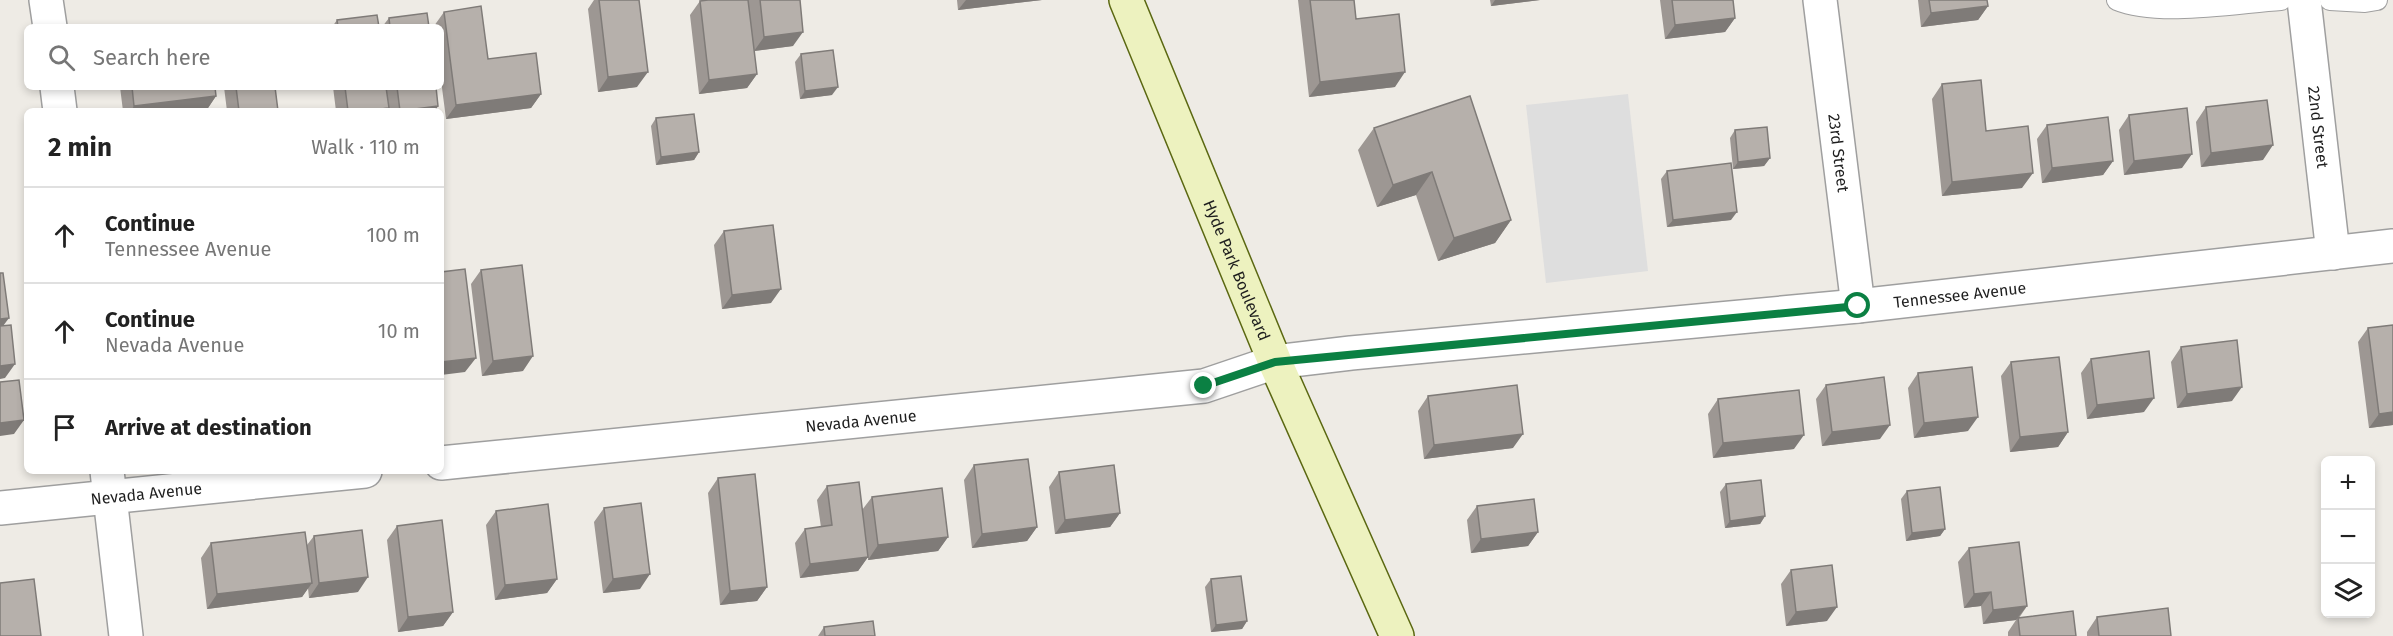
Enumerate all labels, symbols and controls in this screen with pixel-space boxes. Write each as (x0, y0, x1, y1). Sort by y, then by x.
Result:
search box (24, 24, 444, 90)
icon: search (45, 41, 78, 74)
text: Search here (93, 44, 211, 71)
street label: 22nd Street (2304, 85, 2332, 170)
street label: 23rd Street (1824, 113, 1853, 193)
text: 2 min (48, 132, 112, 163)
text: Walk · 110 m (311, 135, 420, 159)
street label: Hyde Park Boulevard (1199, 197, 1274, 343)
text: Continue (105, 210, 195, 237)
icon: ahead (48, 219, 81, 252)
text: 100 m (367, 223, 420, 247)
text: Tennessee Avenue (105, 237, 271, 261)
street label: Tennessee Avenue (1893, 278, 2027, 312)
route start (1844, 292, 1870, 318)
text: Continue (105, 306, 195, 333)
icon: ahead (48, 315, 81, 348)
text: 10 m (378, 319, 420, 343)
text: Nevada Avenue (105, 333, 244, 357)
route end (1190, 372, 1216, 398)
street label: Nevada Avenue (804, 406, 917, 436)
icon: arrive (48, 411, 81, 444)
text: Arrive at destination (105, 414, 312, 441)
map controls (2321, 456, 2375, 618)
button: + (2321, 456, 2375, 510)
street label: Nevada Avenue (90, 479, 203, 509)
button: − (2321, 510, 2375, 564)
button: layers (2321, 564, 2375, 618)

